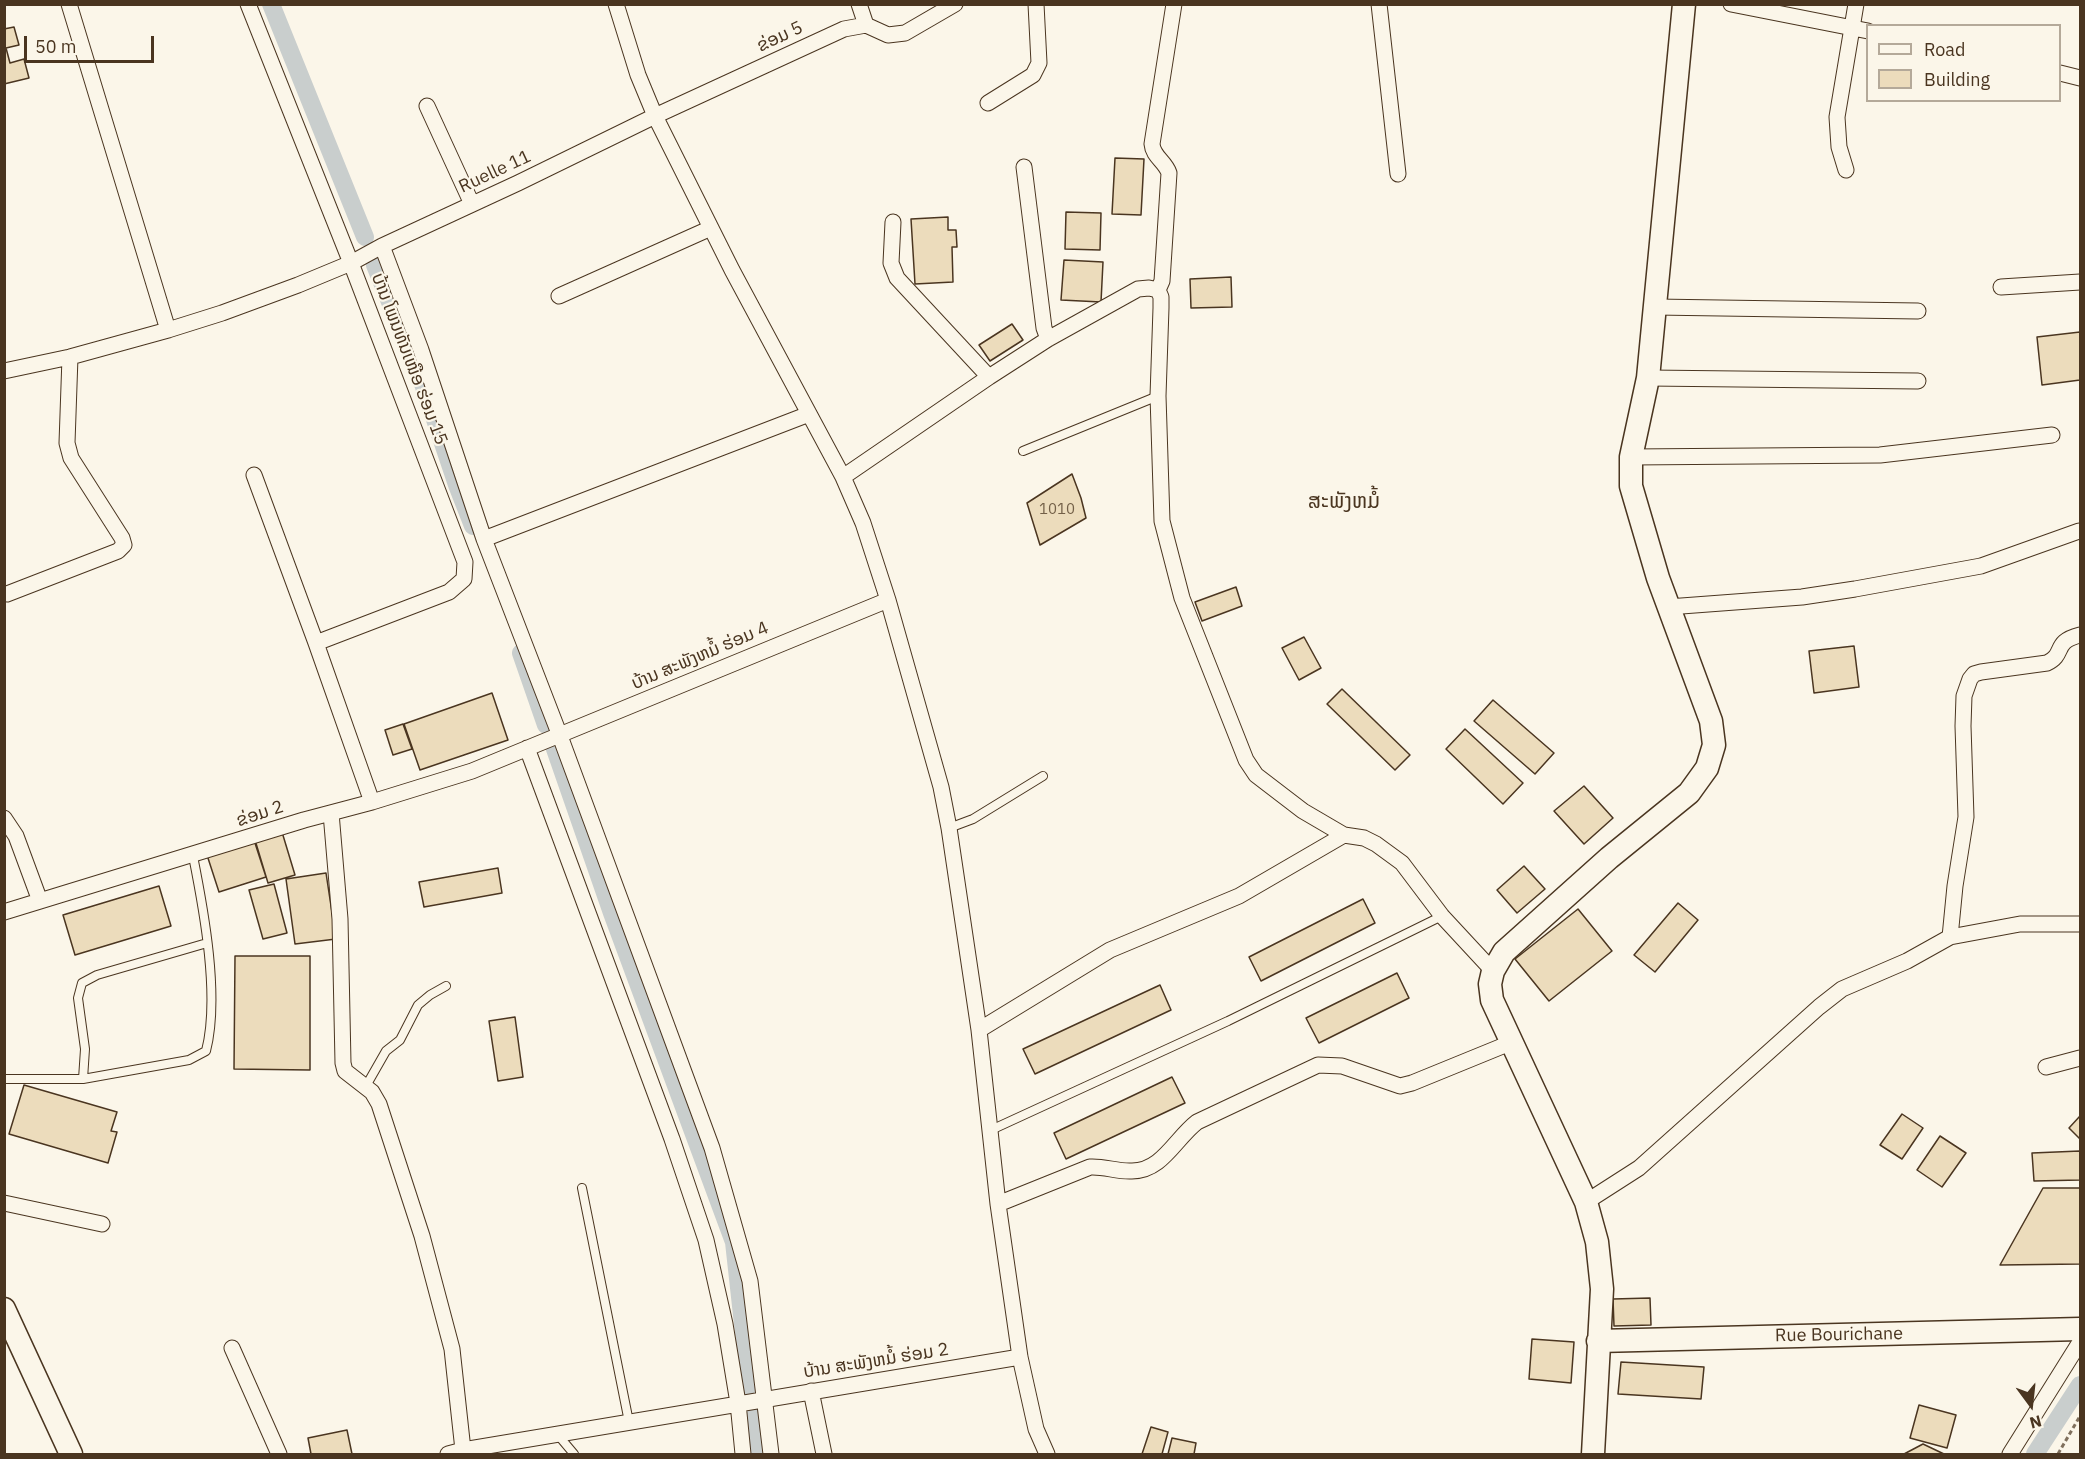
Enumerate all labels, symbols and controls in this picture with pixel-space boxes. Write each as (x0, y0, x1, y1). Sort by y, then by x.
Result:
street label: ຂ່ອມ 5 (754, 17, 806, 57)
scale bar (27, 24, 158, 62)
legend (1866, 24, 2061, 102)
text: 50 m (35, 35, 77, 58)
text: Road (1924, 38, 1965, 61)
text: Building (1924, 68, 1990, 91)
street label: Ruelle 11 (456, 146, 534, 198)
street label: ບ້ານ ໂພນທັນເໜືອ ຮ່ອມ 15 (366, 270, 452, 448)
district label: ສະພັງຫມໍ້ (1308, 489, 1380, 515)
house number: 1010 (1039, 501, 1075, 519)
street label: ບ້ານ ສະພັງຫມໍ້ ຮ່ອມ 4 (628, 617, 772, 695)
street label: ຂ່ອມ 2 (234, 796, 286, 832)
street label: Rue Bourichane (1775, 1323, 1903, 1347)
street label: ບ້ານ ສະພັງຫມໍ້ ຮ່ອມ 2 (802, 1339, 950, 1383)
north arrow (2001, 1375, 2061, 1435)
text: N (2027, 1411, 2044, 1434)

